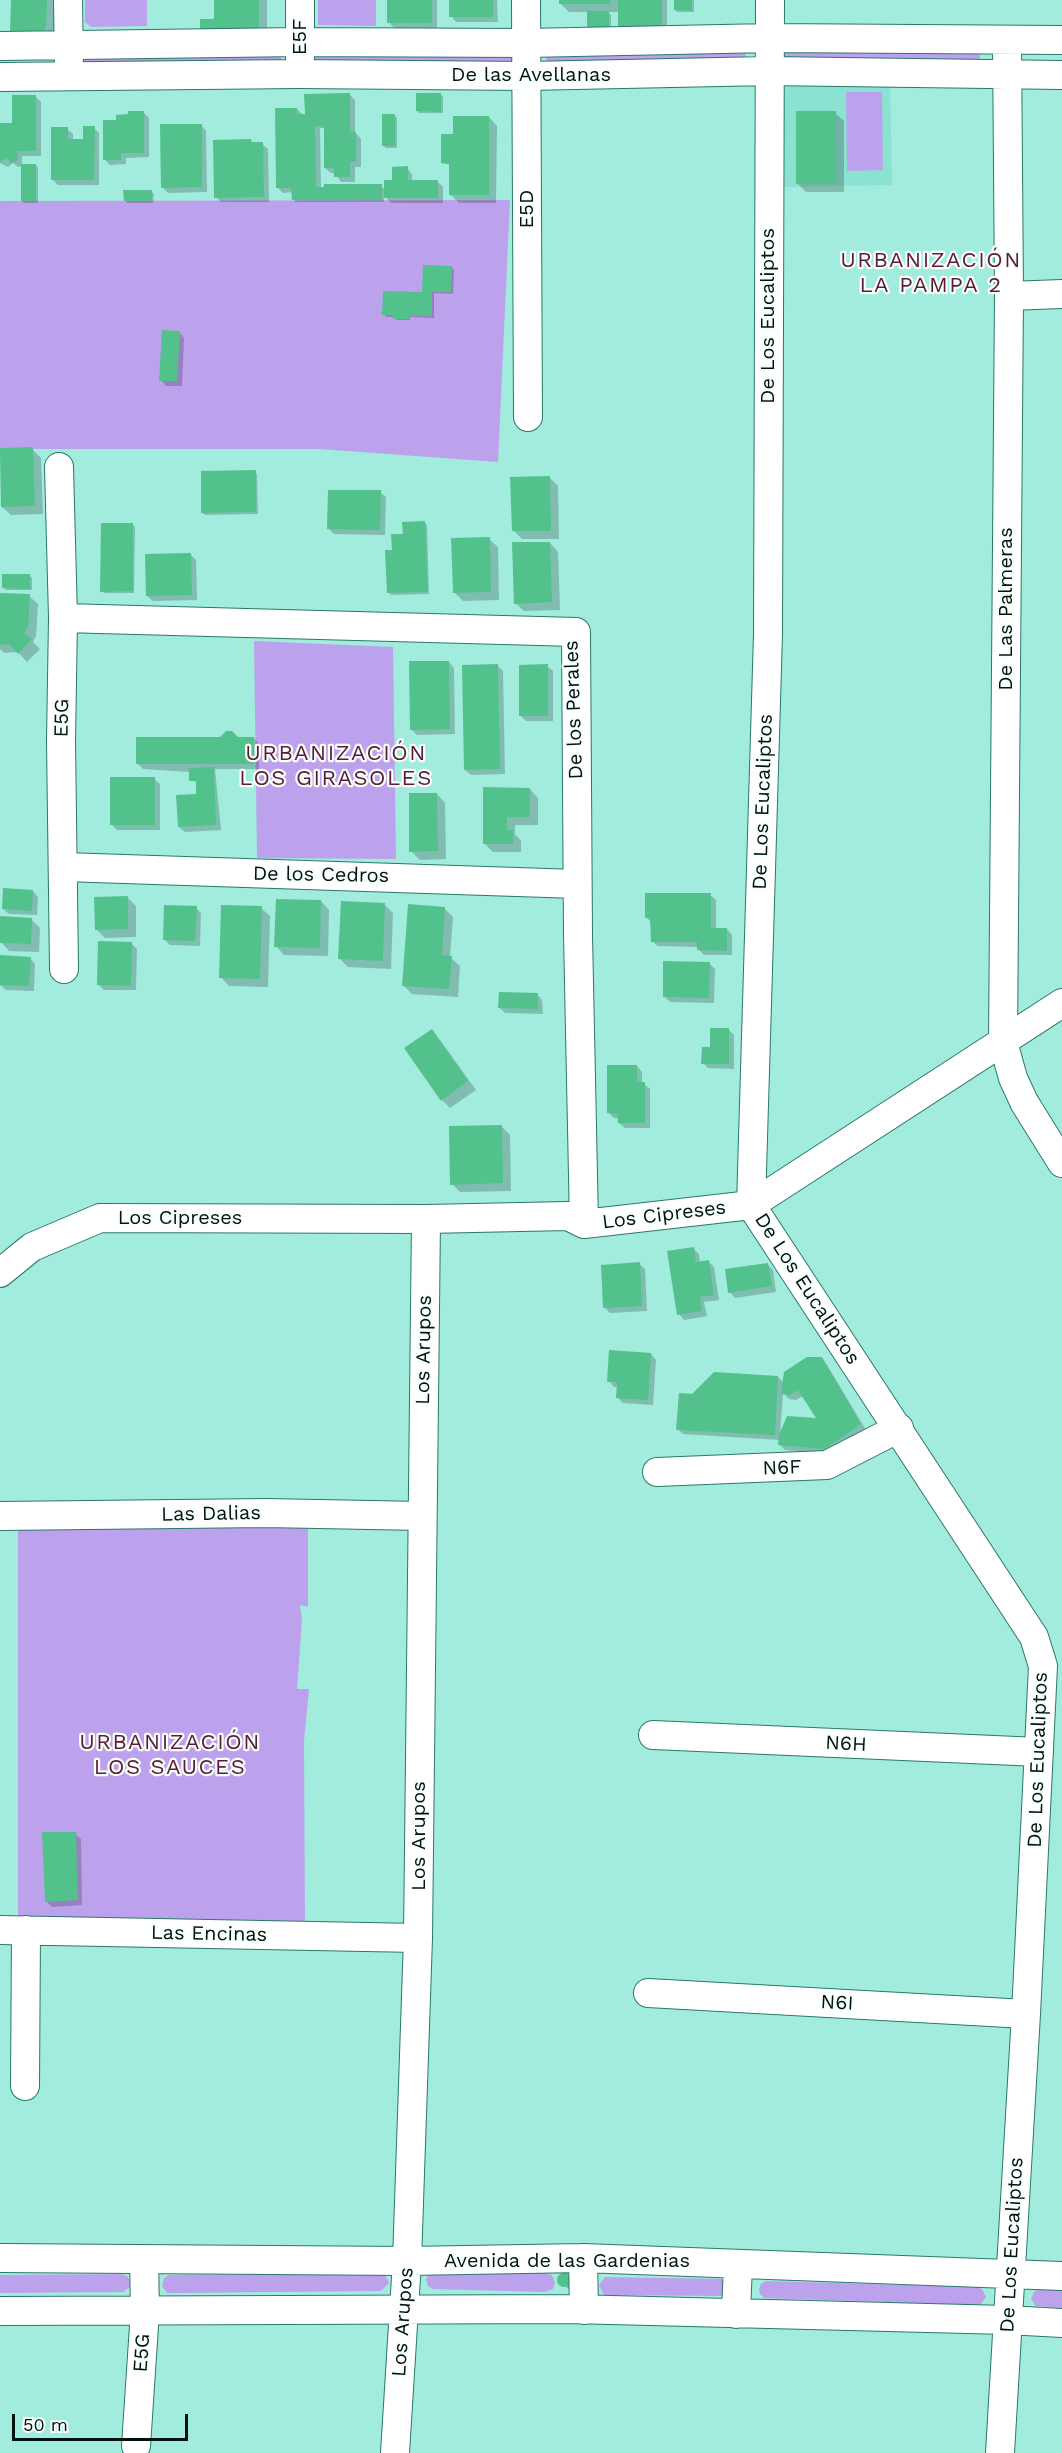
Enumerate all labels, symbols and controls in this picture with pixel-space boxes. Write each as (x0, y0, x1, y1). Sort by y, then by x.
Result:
street label: E5F (288, 19, 312, 55)
street label: De las Avellanas (451, 63, 611, 87)
street label: E5D (515, 190, 539, 228)
street label: De Los Eucaliptos (756, 228, 780, 404)
district label: URBANIZACIÓN LA PAMPA 2 (840, 248, 1022, 300)
street label: De Las Palmeras (994, 527, 1018, 691)
street label: De los Perales (560, 640, 588, 780)
street label: E5G (50, 698, 74, 738)
street label: De Los Eucaliptos (748, 714, 778, 890)
district label: URBANIZACIÓN LOS GIRASOLES (239, 741, 433, 792)
street label: De los Cedros (253, 862, 389, 888)
street label: Los Cipreses (601, 1195, 727, 1235)
street label: Los Cipreses (118, 1206, 242, 1230)
street label: De Los Eucaliptos (749, 1209, 865, 1369)
street label: Los Arupos (411, 1295, 437, 1405)
street label: N6F (762, 1455, 802, 1481)
street label: Las Dalias (161, 1501, 261, 1527)
street label: De Los Eucaliptos (1023, 1672, 1053, 1848)
district label: URBANIZACIÓN LOS SAUCES (79, 1730, 261, 1782)
street label: N6H (825, 1731, 867, 1757)
street label: Los Arupos (407, 1781, 431, 1891)
street label: Las Encinas (151, 1921, 267, 1947)
street label: N6I (820, 1990, 854, 2016)
street label: De Los Eucaliptos (995, 2157, 1029, 2333)
street label: Avenida de las Gardenias (444, 2249, 690, 2273)
street label: Los Arupos (387, 2266, 419, 2378)
street label: E5G (129, 2333, 155, 2373)
scale bar (15, 2402, 190, 2440)
text: 50 m (23, 2414, 68, 2435)

